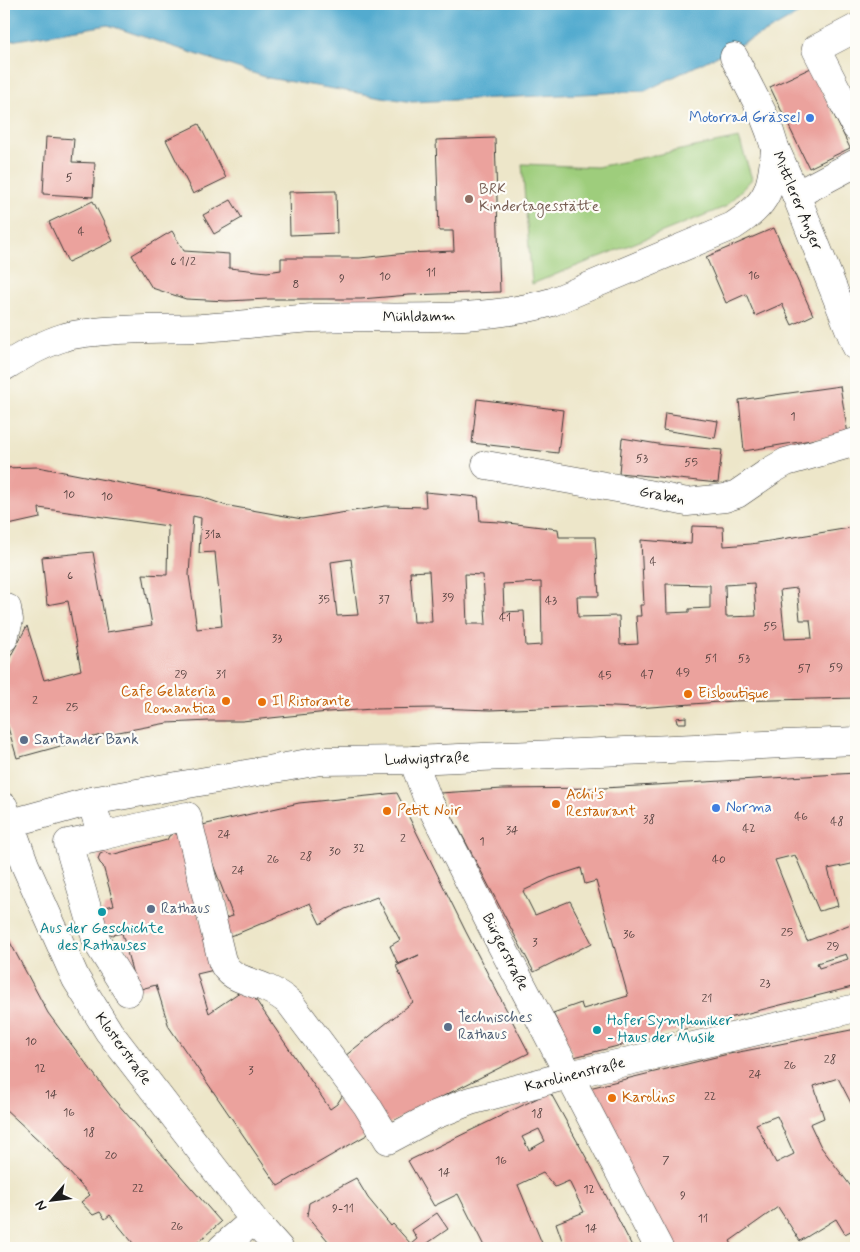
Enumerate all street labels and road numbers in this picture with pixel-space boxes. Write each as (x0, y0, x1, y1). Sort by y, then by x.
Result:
street label: Mittlerer Anger (766, 148, 827, 254)
street label: Mühldamm (382, 306, 456, 328)
street label: Graben (638, 482, 686, 510)
street label: Ludwigstraße (384, 748, 470, 770)
street label: Bürgerstraße (476, 910, 533, 995)
street label: Klosterstraße (90, 1009, 156, 1089)
street label: Karolinenstraße (523, 1053, 627, 1097)

